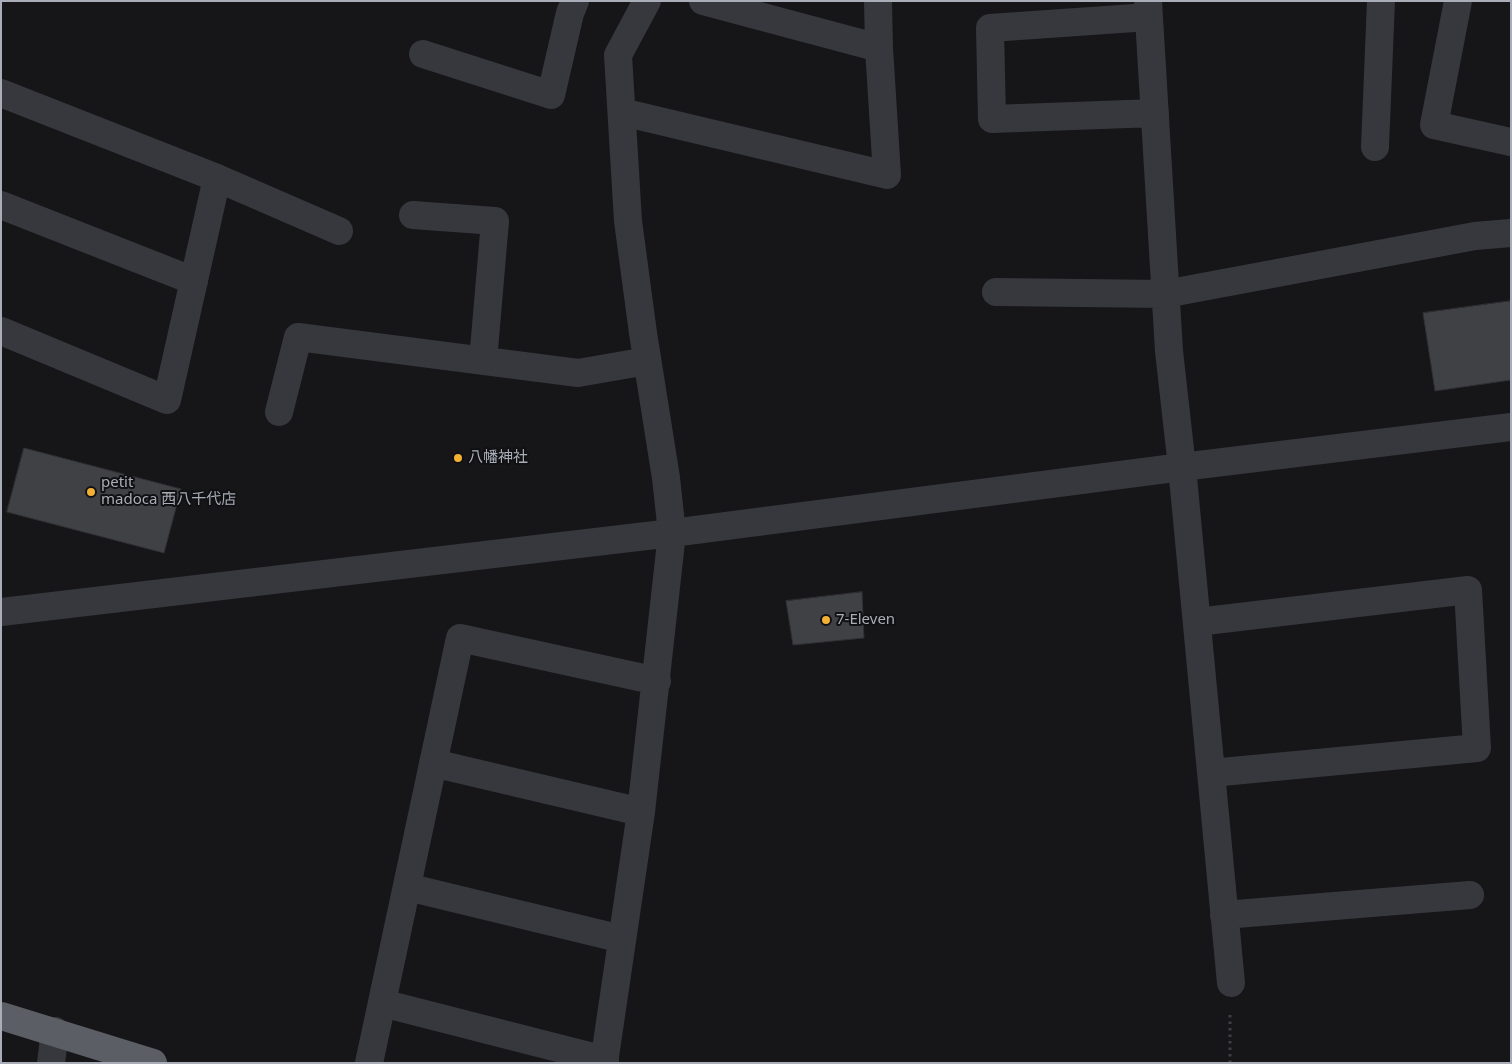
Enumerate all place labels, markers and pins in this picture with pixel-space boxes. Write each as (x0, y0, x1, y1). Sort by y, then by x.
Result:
place label: 八幡神社 (468, 449, 528, 467)
marker: 八幡神社 (452, 452, 464, 464)
place label: petit madoca 西八千代店 (101, 474, 236, 509)
marker: petit madoca 西八千代店 (85, 486, 97, 498)
place label: 7-Eleven (836, 611, 895, 629)
marker: 7-Eleven (820, 614, 832, 626)

